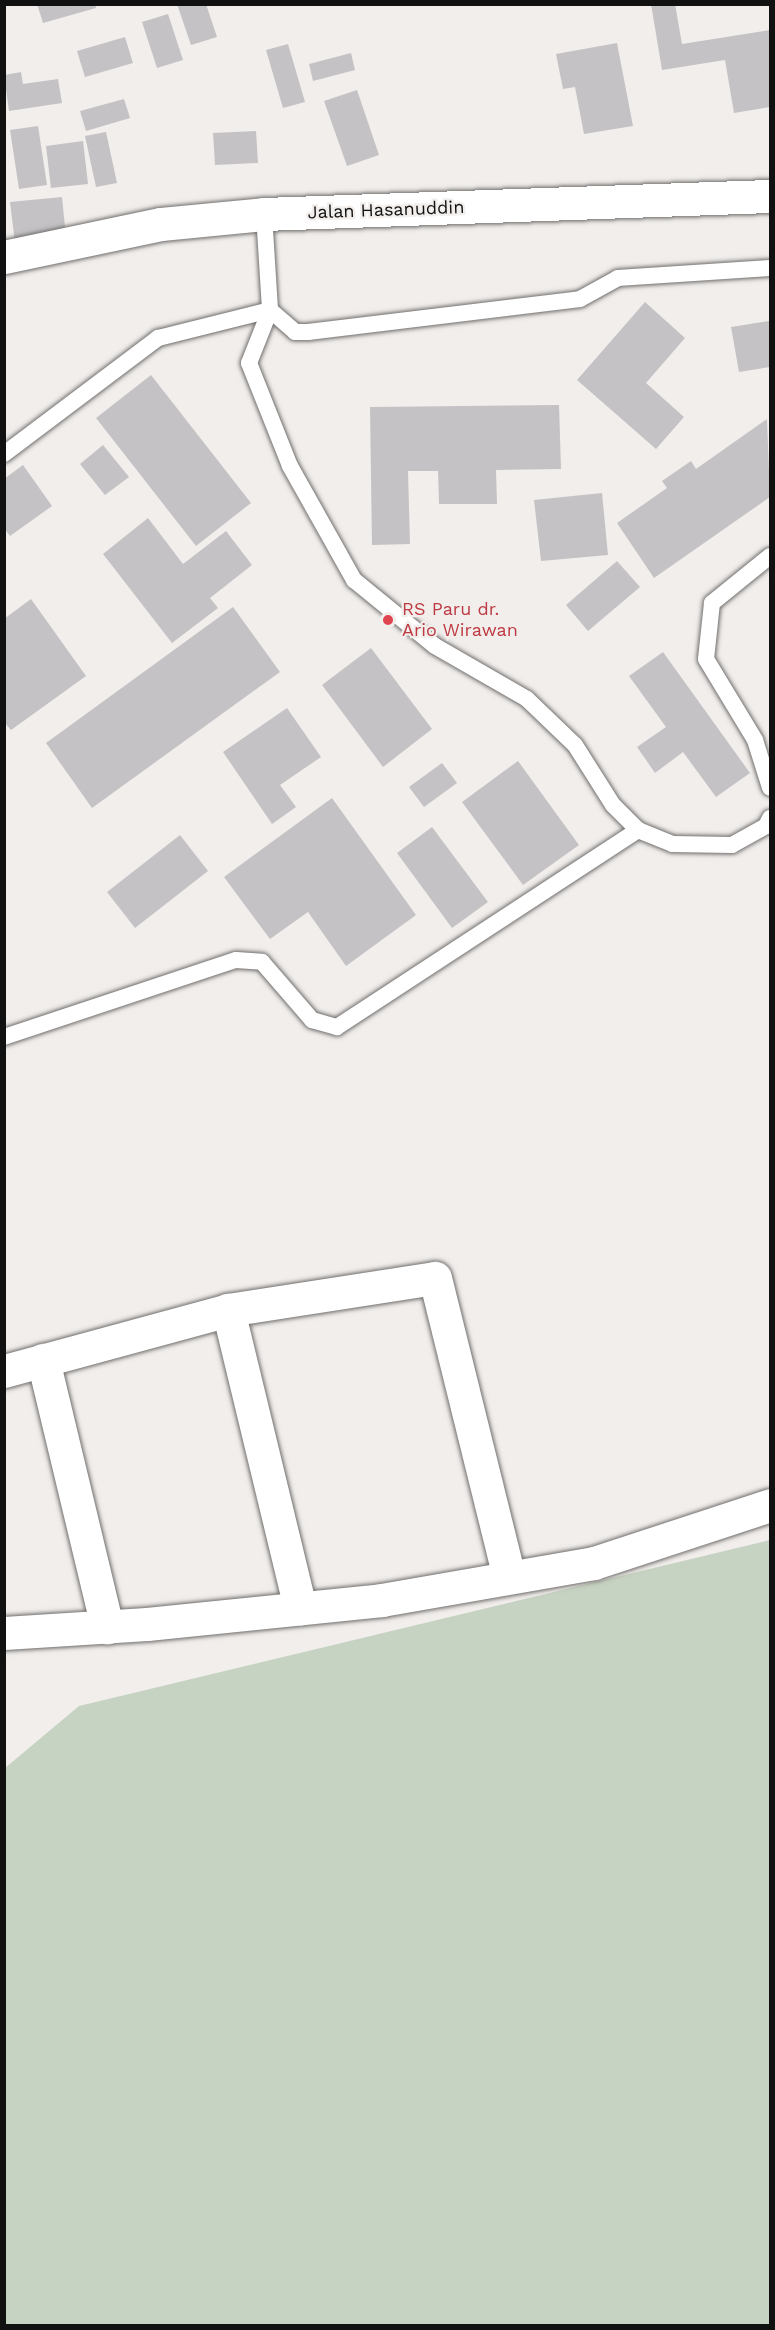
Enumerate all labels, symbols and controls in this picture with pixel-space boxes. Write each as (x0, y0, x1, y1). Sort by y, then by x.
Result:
street label: Jalan Hasanuddin (307, 196, 465, 224)
place label: RS Paru dr. Ario Wirawan (402, 599, 518, 642)
marker: RS Paru dr. Ario Wirawan (379, 611, 397, 629)

